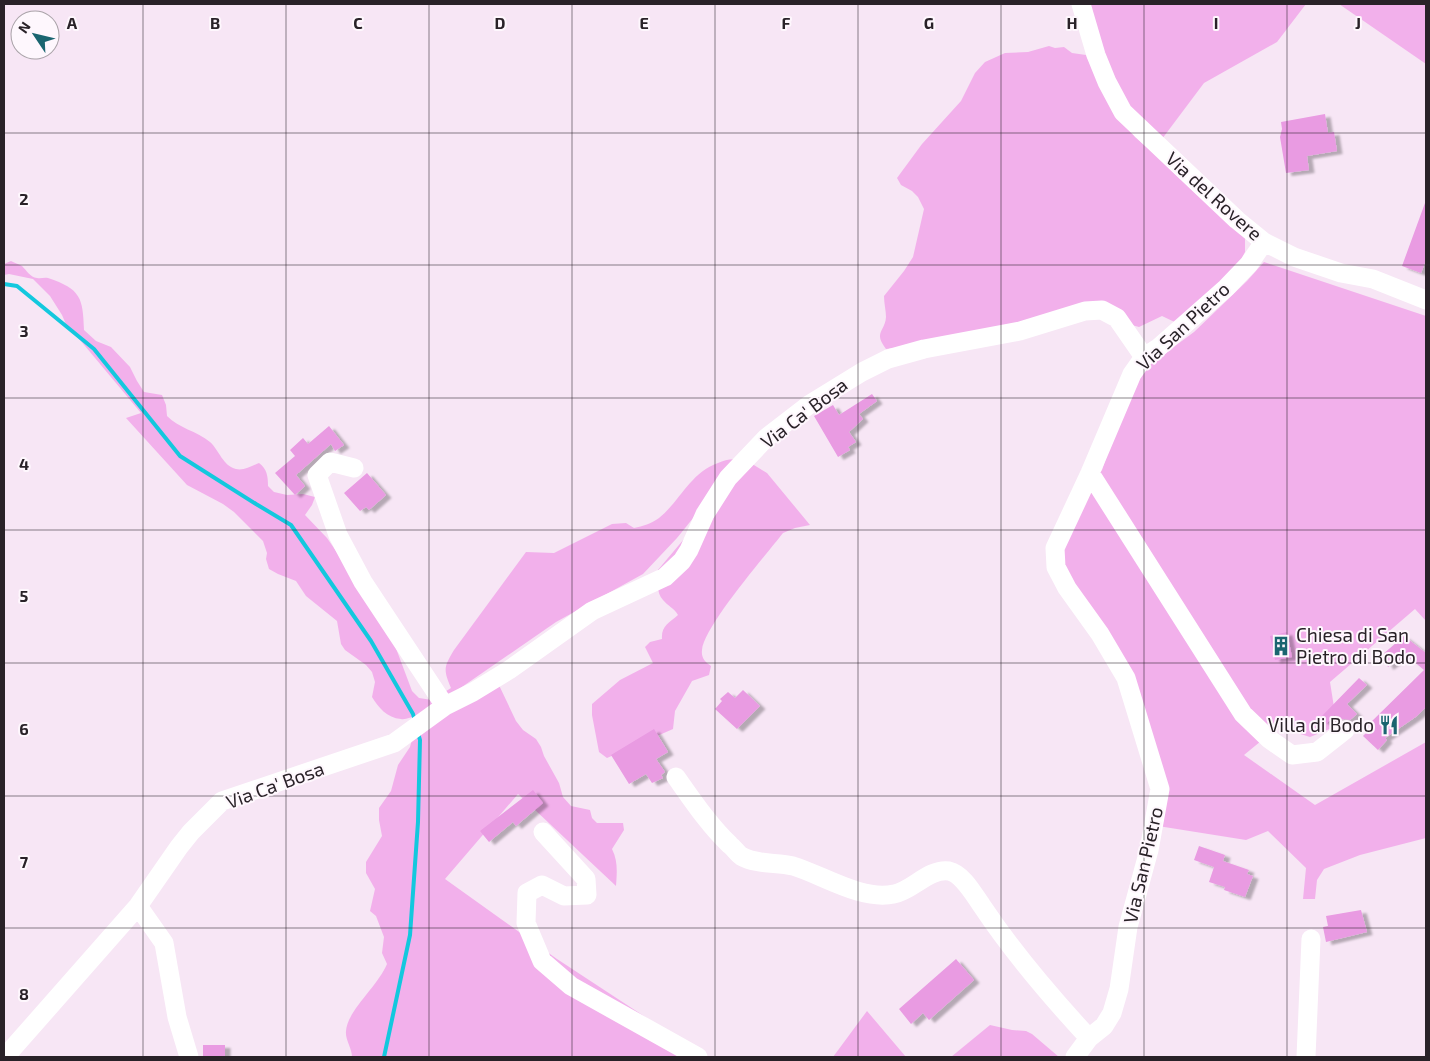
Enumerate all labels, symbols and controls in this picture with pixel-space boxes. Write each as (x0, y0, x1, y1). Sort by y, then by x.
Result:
north arrow (10, 10, 60, 60)
text: A (67, 13, 78, 32)
text: B (210, 13, 220, 32)
text: C (353, 13, 363, 32)
text: D (495, 13, 506, 32)
text: E (639, 13, 649, 32)
text: F (782, 13, 791, 32)
text: G (924, 13, 934, 32)
text: H (1066, 13, 1078, 32)
text: I (1214, 13, 1218, 32)
text: J (1355, 13, 1361, 32)
text: N (14, 18, 34, 36)
street label: Via del Rovere (1161, 146, 1267, 245)
text: 2 (19, 189, 29, 208)
street label: Via San Pietro (1131, 277, 1234, 375)
text: 3 (19, 321, 29, 340)
street label: Via Ca' Bosa (756, 373, 852, 453)
text: 4 (19, 454, 29, 473)
text: 5 (20, 586, 29, 605)
place label: Chiesa di San Pietro di Bodo (1296, 623, 1416, 668)
building icon: Chiesa di San Pietro di Bodo (1270, 635, 1292, 657)
place label: Villa di Bodo (1268, 713, 1374, 736)
restaurant icon: Villa di Bodo (1378, 714, 1400, 736)
text: 6 (19, 719, 29, 738)
street label: Via Ca' Bosa (223, 756, 327, 813)
street label: Via San Pietro (1118, 804, 1167, 925)
text: 7 (20, 852, 29, 871)
text: 8 (19, 984, 29, 1003)

